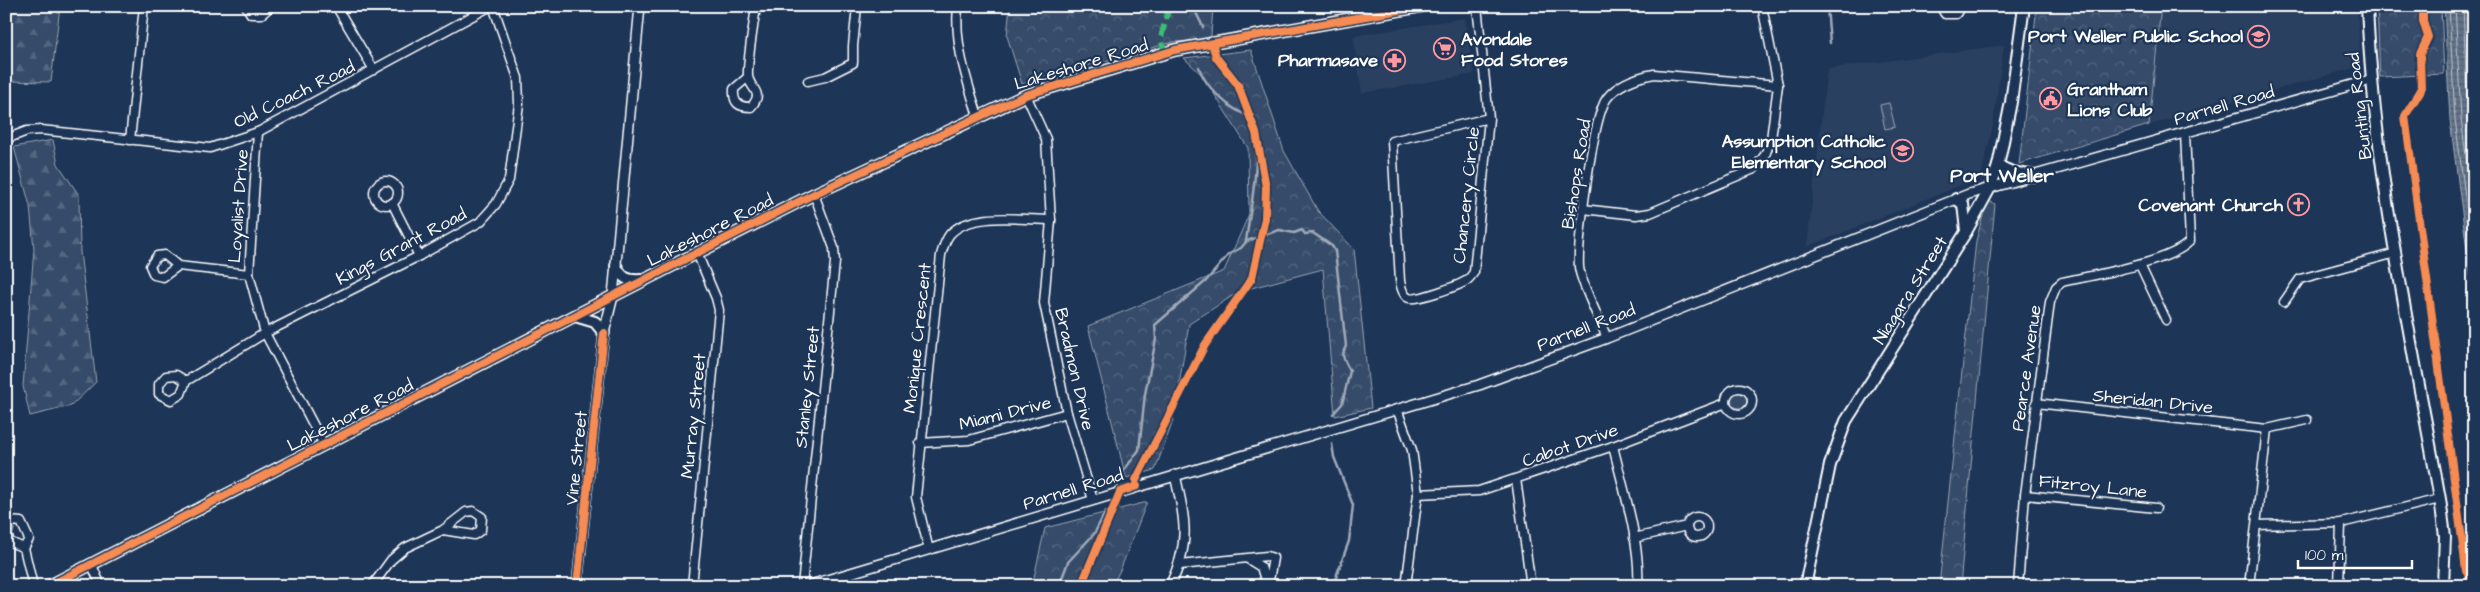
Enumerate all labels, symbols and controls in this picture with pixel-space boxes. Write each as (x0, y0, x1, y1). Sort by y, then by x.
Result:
place label: Port Weller Public School (2028, 24, 2243, 49)
school or university icon: Port Weller Public School (2247, 24, 2271, 48)
place label: Avondale Food Stores (1461, 27, 1568, 73)
street label: Lakeshore Road (1011, 32, 1151, 97)
supermarket icon: Avondale Food Stores (1433, 37, 1457, 61)
place label: Pharmasave (1278, 48, 1378, 73)
pharmacy icon: Pharmasave (1382, 48, 1406, 72)
street label: Bunting Road (2341, 51, 2379, 161)
street label: Old Coach Road (229, 54, 359, 135)
place label: Grantham Lions Club (2067, 77, 2153, 123)
street label: Parnell Road (2171, 79, 2277, 132)
public building icon: Grantham Lions Club (2039, 87, 2063, 111)
street label: Bishops Road (1555, 117, 1598, 231)
street label: Chancery Circle (1447, 125, 1487, 265)
place label: Assumption Catholic Elementary School (1722, 129, 1887, 176)
school or university icon: Assumption Catholic Elementary School (1890, 139, 1914, 163)
street label: Loyalist Drive (222, 148, 256, 264)
district label: Port Weller (1950, 163, 2054, 190)
street label: Lakeshore Road (643, 188, 778, 273)
place label: Covenant Church (2138, 193, 2284, 218)
church icon: Covenant Church (2287, 193, 2311, 217)
street label: Kings Grant Road (332, 201, 471, 292)
street label: Niagara Street (1867, 231, 1955, 350)
street label: Monique Crescent (897, 261, 938, 414)
street label: Parnell Road (1533, 297, 1639, 358)
street label: Pearce Avenue (2005, 303, 2048, 433)
street label: Bradmon Drive (1048, 305, 1101, 433)
street label: Stanley Street (789, 324, 827, 449)
street label: Murray Street (674, 352, 714, 480)
street label: Lakeshore Road (283, 373, 418, 458)
street label: Sheridan Drive (2092, 383, 2215, 420)
street label: Miami Drive (956, 390, 1054, 437)
street label: Vine Street (559, 409, 594, 507)
street label: Cabot Drive (1519, 417, 1622, 474)
street label: Parnell Road (1020, 462, 1126, 517)
street label: Fitzroy Lane (2037, 468, 2149, 506)
scale bar (2298, 537, 2411, 569)
text: 100 m (2305, 545, 2344, 566)

